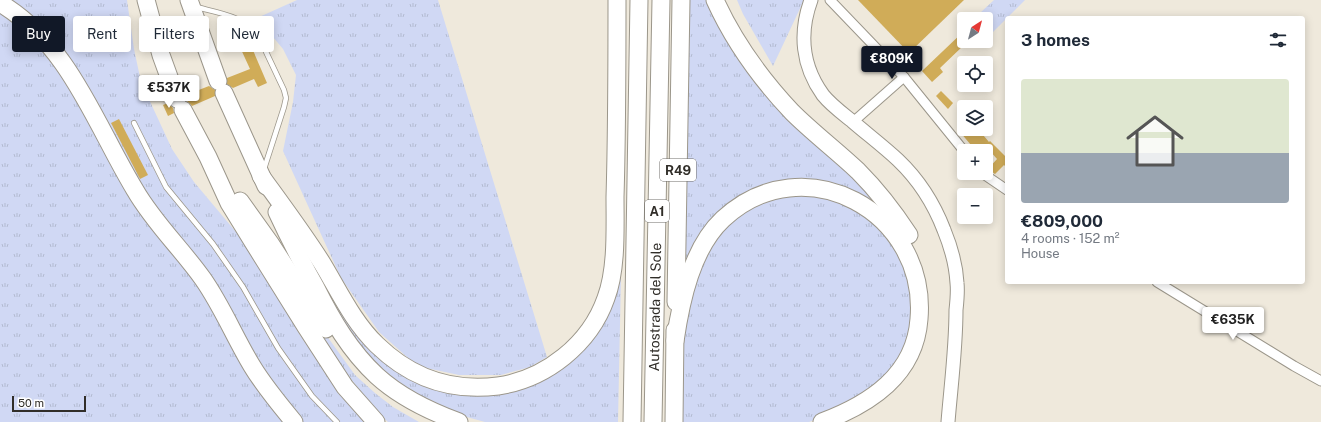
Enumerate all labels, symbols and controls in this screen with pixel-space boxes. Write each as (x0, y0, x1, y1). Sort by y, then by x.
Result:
north arrow (957, 12, 993, 48)
map controls (957, 12, 993, 224)
chip: Buy (12, 16, 65, 52)
chip: Rent (73, 16, 131, 52)
chip: Filters (139, 16, 209, 52)
chip: New (217, 16, 274, 52)
icon: filters (1267, 29, 1289, 51)
text: 3 homes (1021, 30, 1090, 50)
pin: €809K (864, 46, 920, 80)
text: €809K (870, 51, 914, 66)
button: locate (957, 56, 993, 92)
pin: €537K (141, 75, 197, 109)
text: €537K (147, 80, 191, 95)
button: layers (957, 100, 993, 136)
icon: home (1119, 105, 1191, 177)
button: + (957, 144, 993, 180)
road number: R49 (660, 159, 696, 181)
button: − (957, 188, 993, 224)
road number: A1 (645, 200, 669, 222)
text: €809,000 (1021, 211, 1103, 231)
text: 4 rooms · 152 m² (1021, 231, 1119, 246)
street label: Autostrada del Sole (646, 242, 664, 372)
text: House (1021, 246, 1060, 261)
pin: €635K (1205, 307, 1261, 341)
text: €635K (1211, 312, 1255, 327)
scale bar (12, 394, 86, 413)
text: 50 m (18, 397, 44, 409)

